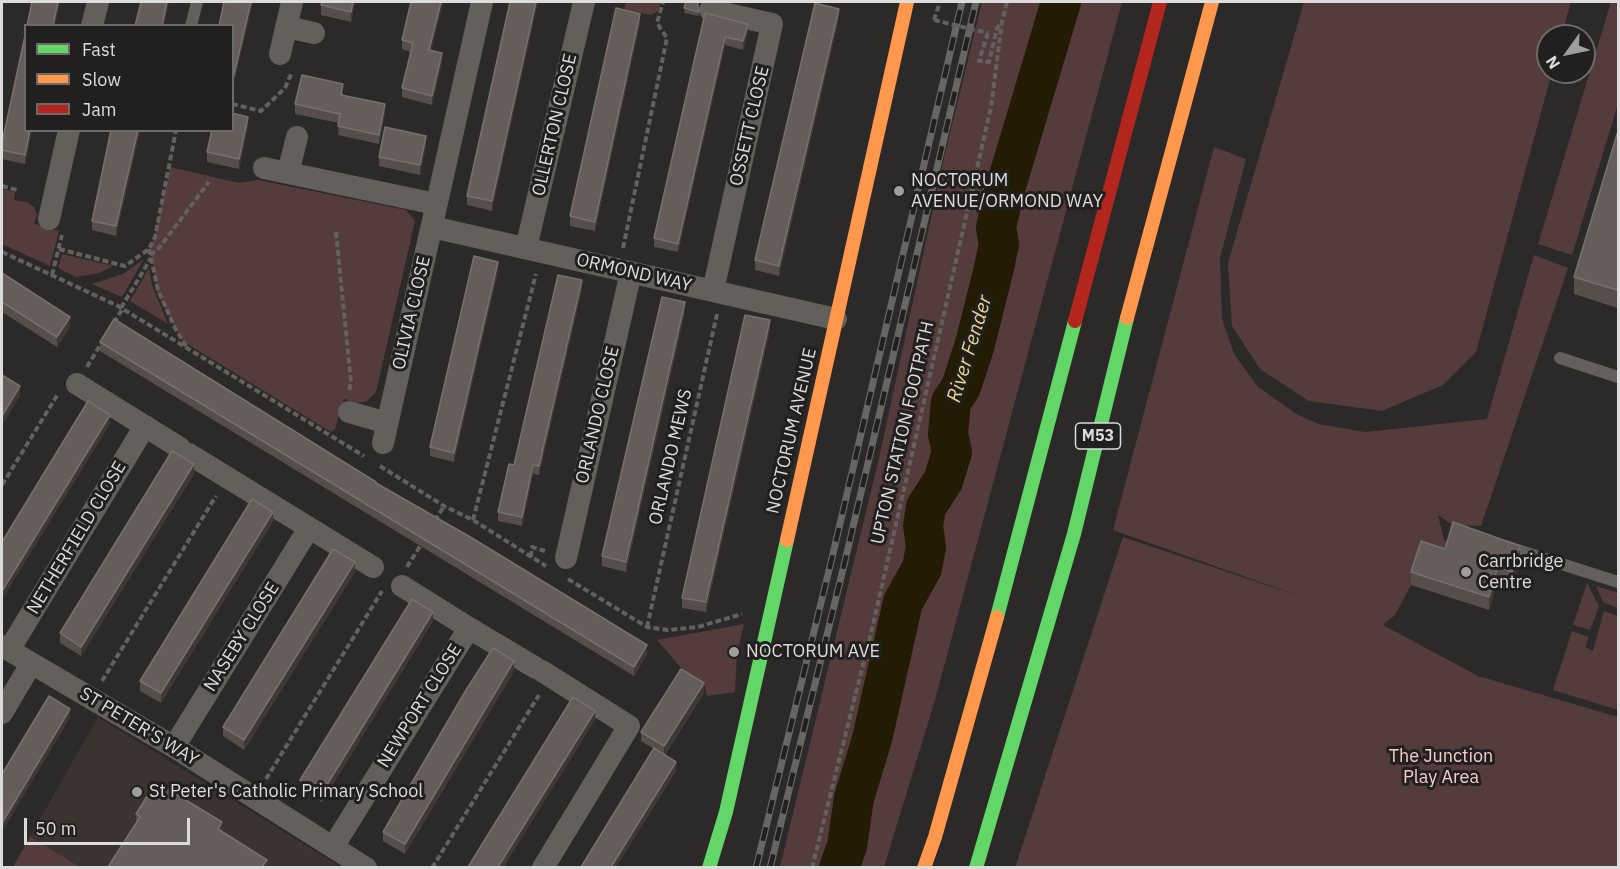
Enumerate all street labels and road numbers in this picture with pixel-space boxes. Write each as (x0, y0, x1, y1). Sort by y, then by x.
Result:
street label: OLLERTON CLOSE (528, 52, 582, 198)
street label: OSSETT CLOSE (726, 64, 774, 188)
street label: ORMOND WAY (574, 249, 694, 297)
street label: OLIVIA CLOSE (388, 254, 436, 372)
street label: UPTON STATION FOOTPATH (867, 319, 939, 547)
street label: ORLANDO CLOSE (572, 344, 624, 486)
street label: NOCTORUM AVENUE (762, 346, 822, 516)
street label: ORLANDO MEWS (645, 387, 697, 527)
road number: M53 (1076, 423, 1120, 449)
street label: NETHERFIELD CLOSE (23, 458, 131, 618)
street label: NASEBY CLOSE (200, 578, 284, 696)
street label: NEWPORT CLOSE (373, 640, 467, 772)
street label: ST PETER'S WAY (76, 683, 202, 771)

